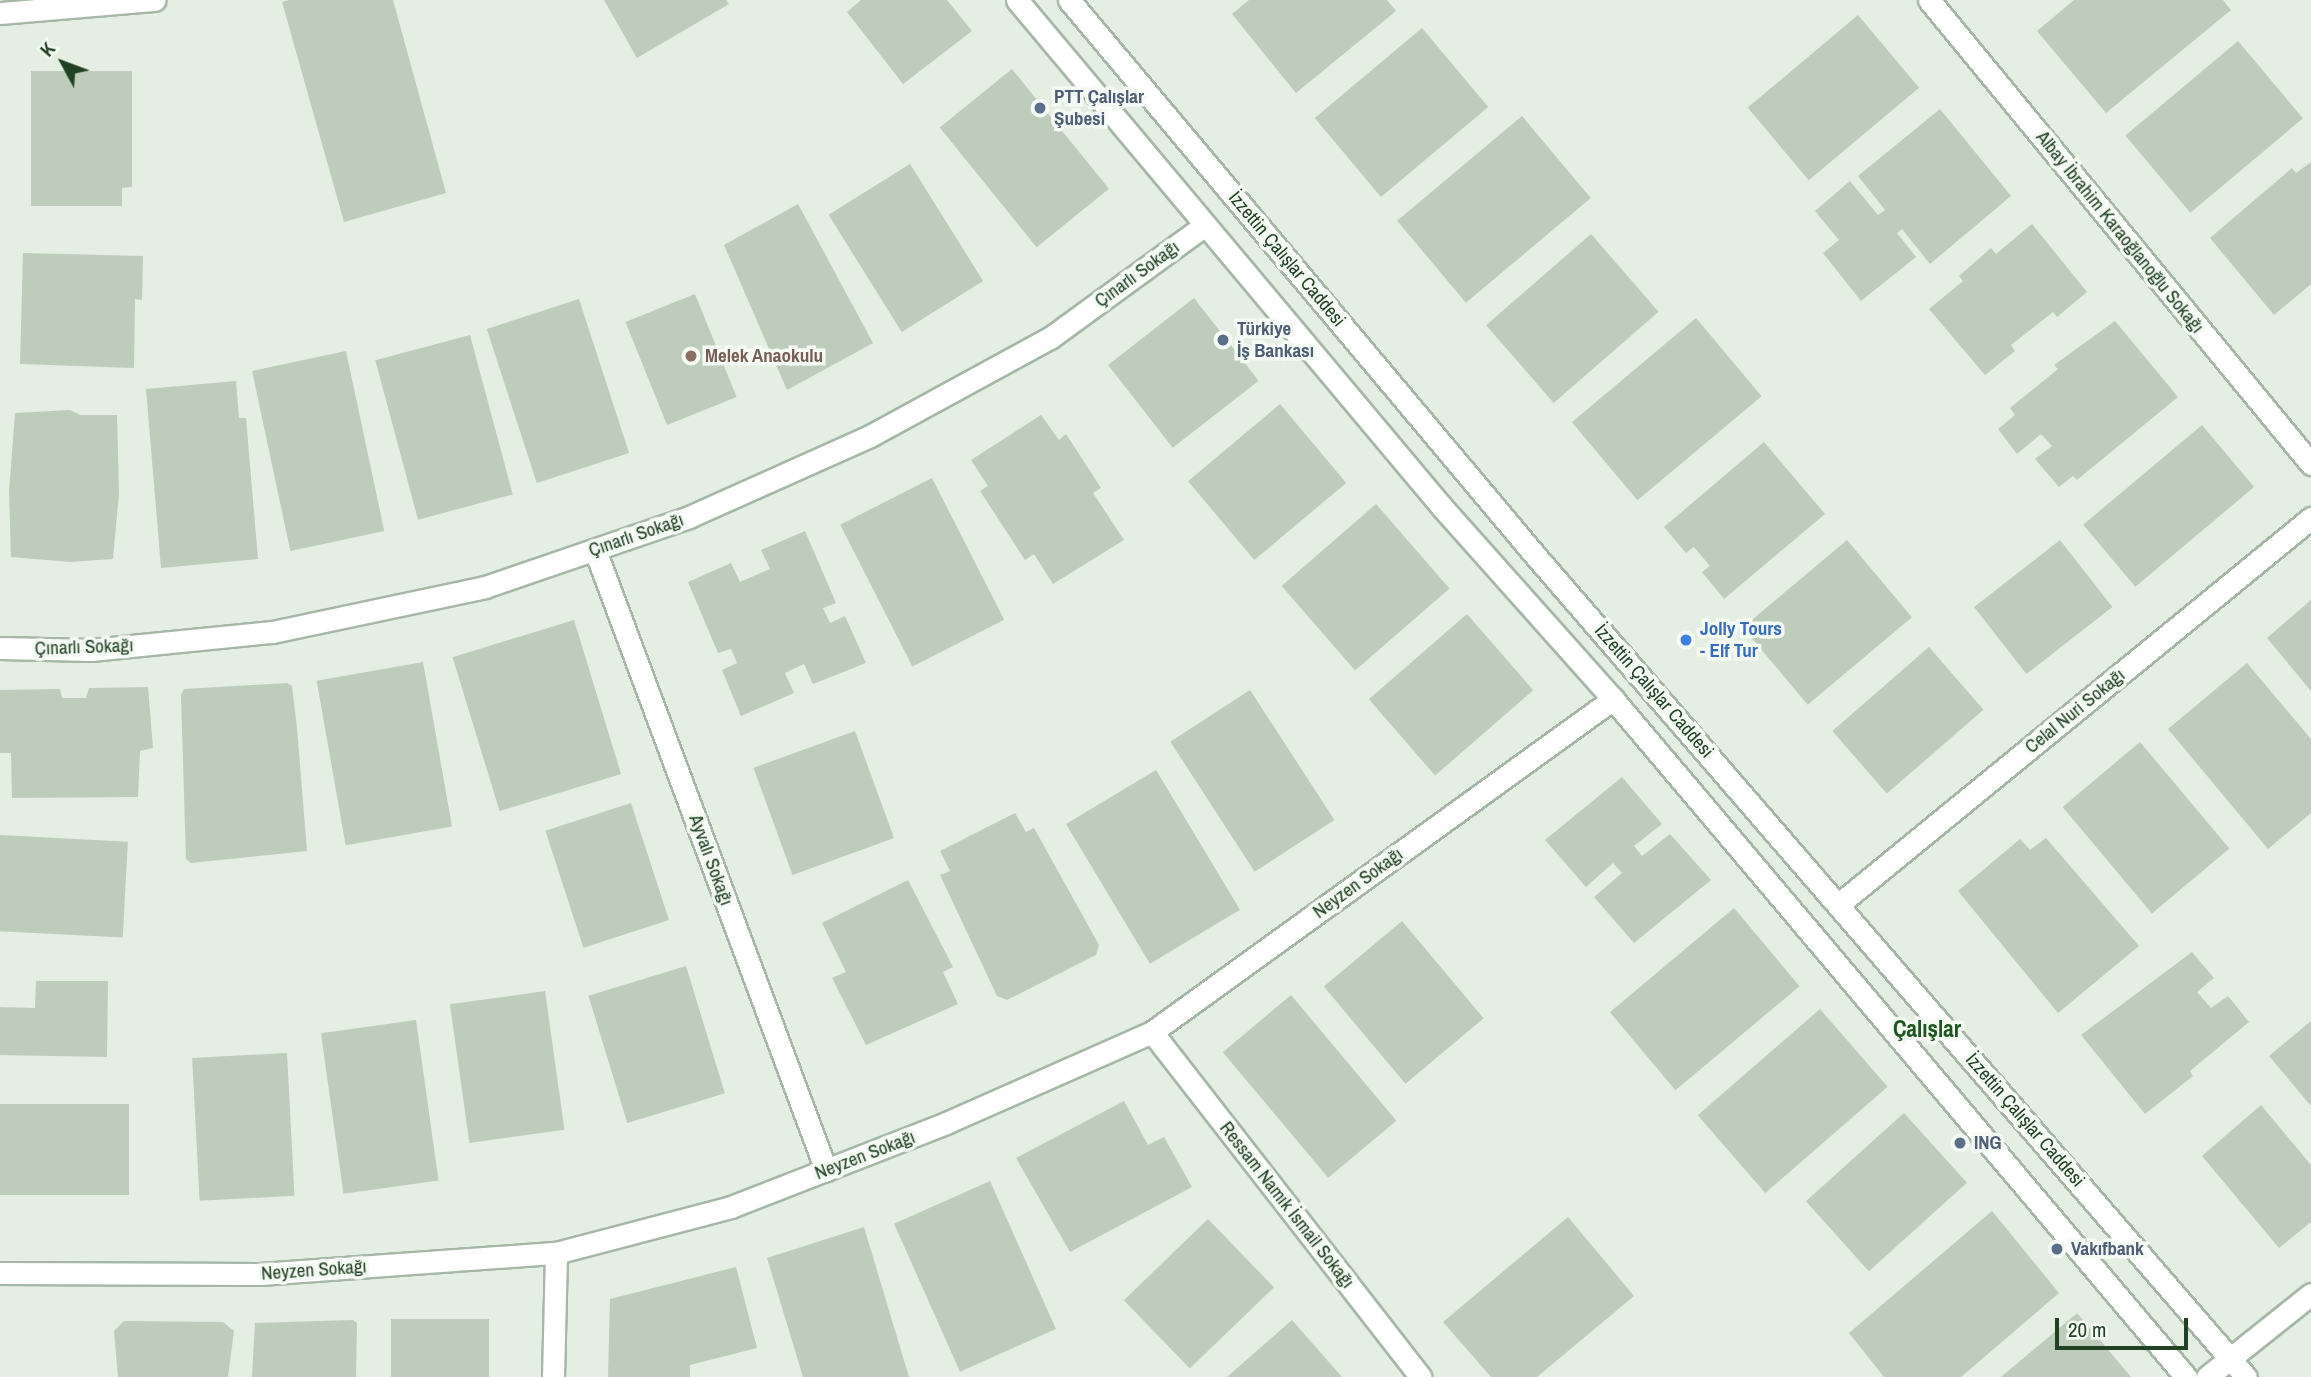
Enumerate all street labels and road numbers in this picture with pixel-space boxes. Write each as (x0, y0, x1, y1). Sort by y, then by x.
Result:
street label: Albay İbrahim Karaoğlanoğlu Sokağı (2031, 126, 2209, 338)
street label: İzzettin Çalışlar Caddesi (1224, 187, 1350, 331)
street label: Çınarlı Sokağı (1090, 236, 1184, 312)
street label: Çınarlı Sokağı (586, 508, 686, 562)
street label: İzzettin Çalışlar Caddesi (1590, 619, 1718, 763)
street label: Çınarlı Sokağı (34, 634, 134, 660)
street label: Celal Nuri Sokağı (2020, 664, 2130, 758)
street label: Ayvalı Sokağı (684, 811, 738, 909)
street label: Neyzen Sokağı (1309, 843, 1407, 923)
street label: İzzettin Çalışlar Caddesi (1961, 1048, 2089, 1192)
street label: Ressam Namık İsmail Sokağı (1215, 1117, 1359, 1293)
street label: Neyzen Sokağı (812, 1125, 918, 1185)
street label: Neyzen Sokağı (261, 1255, 367, 1285)

